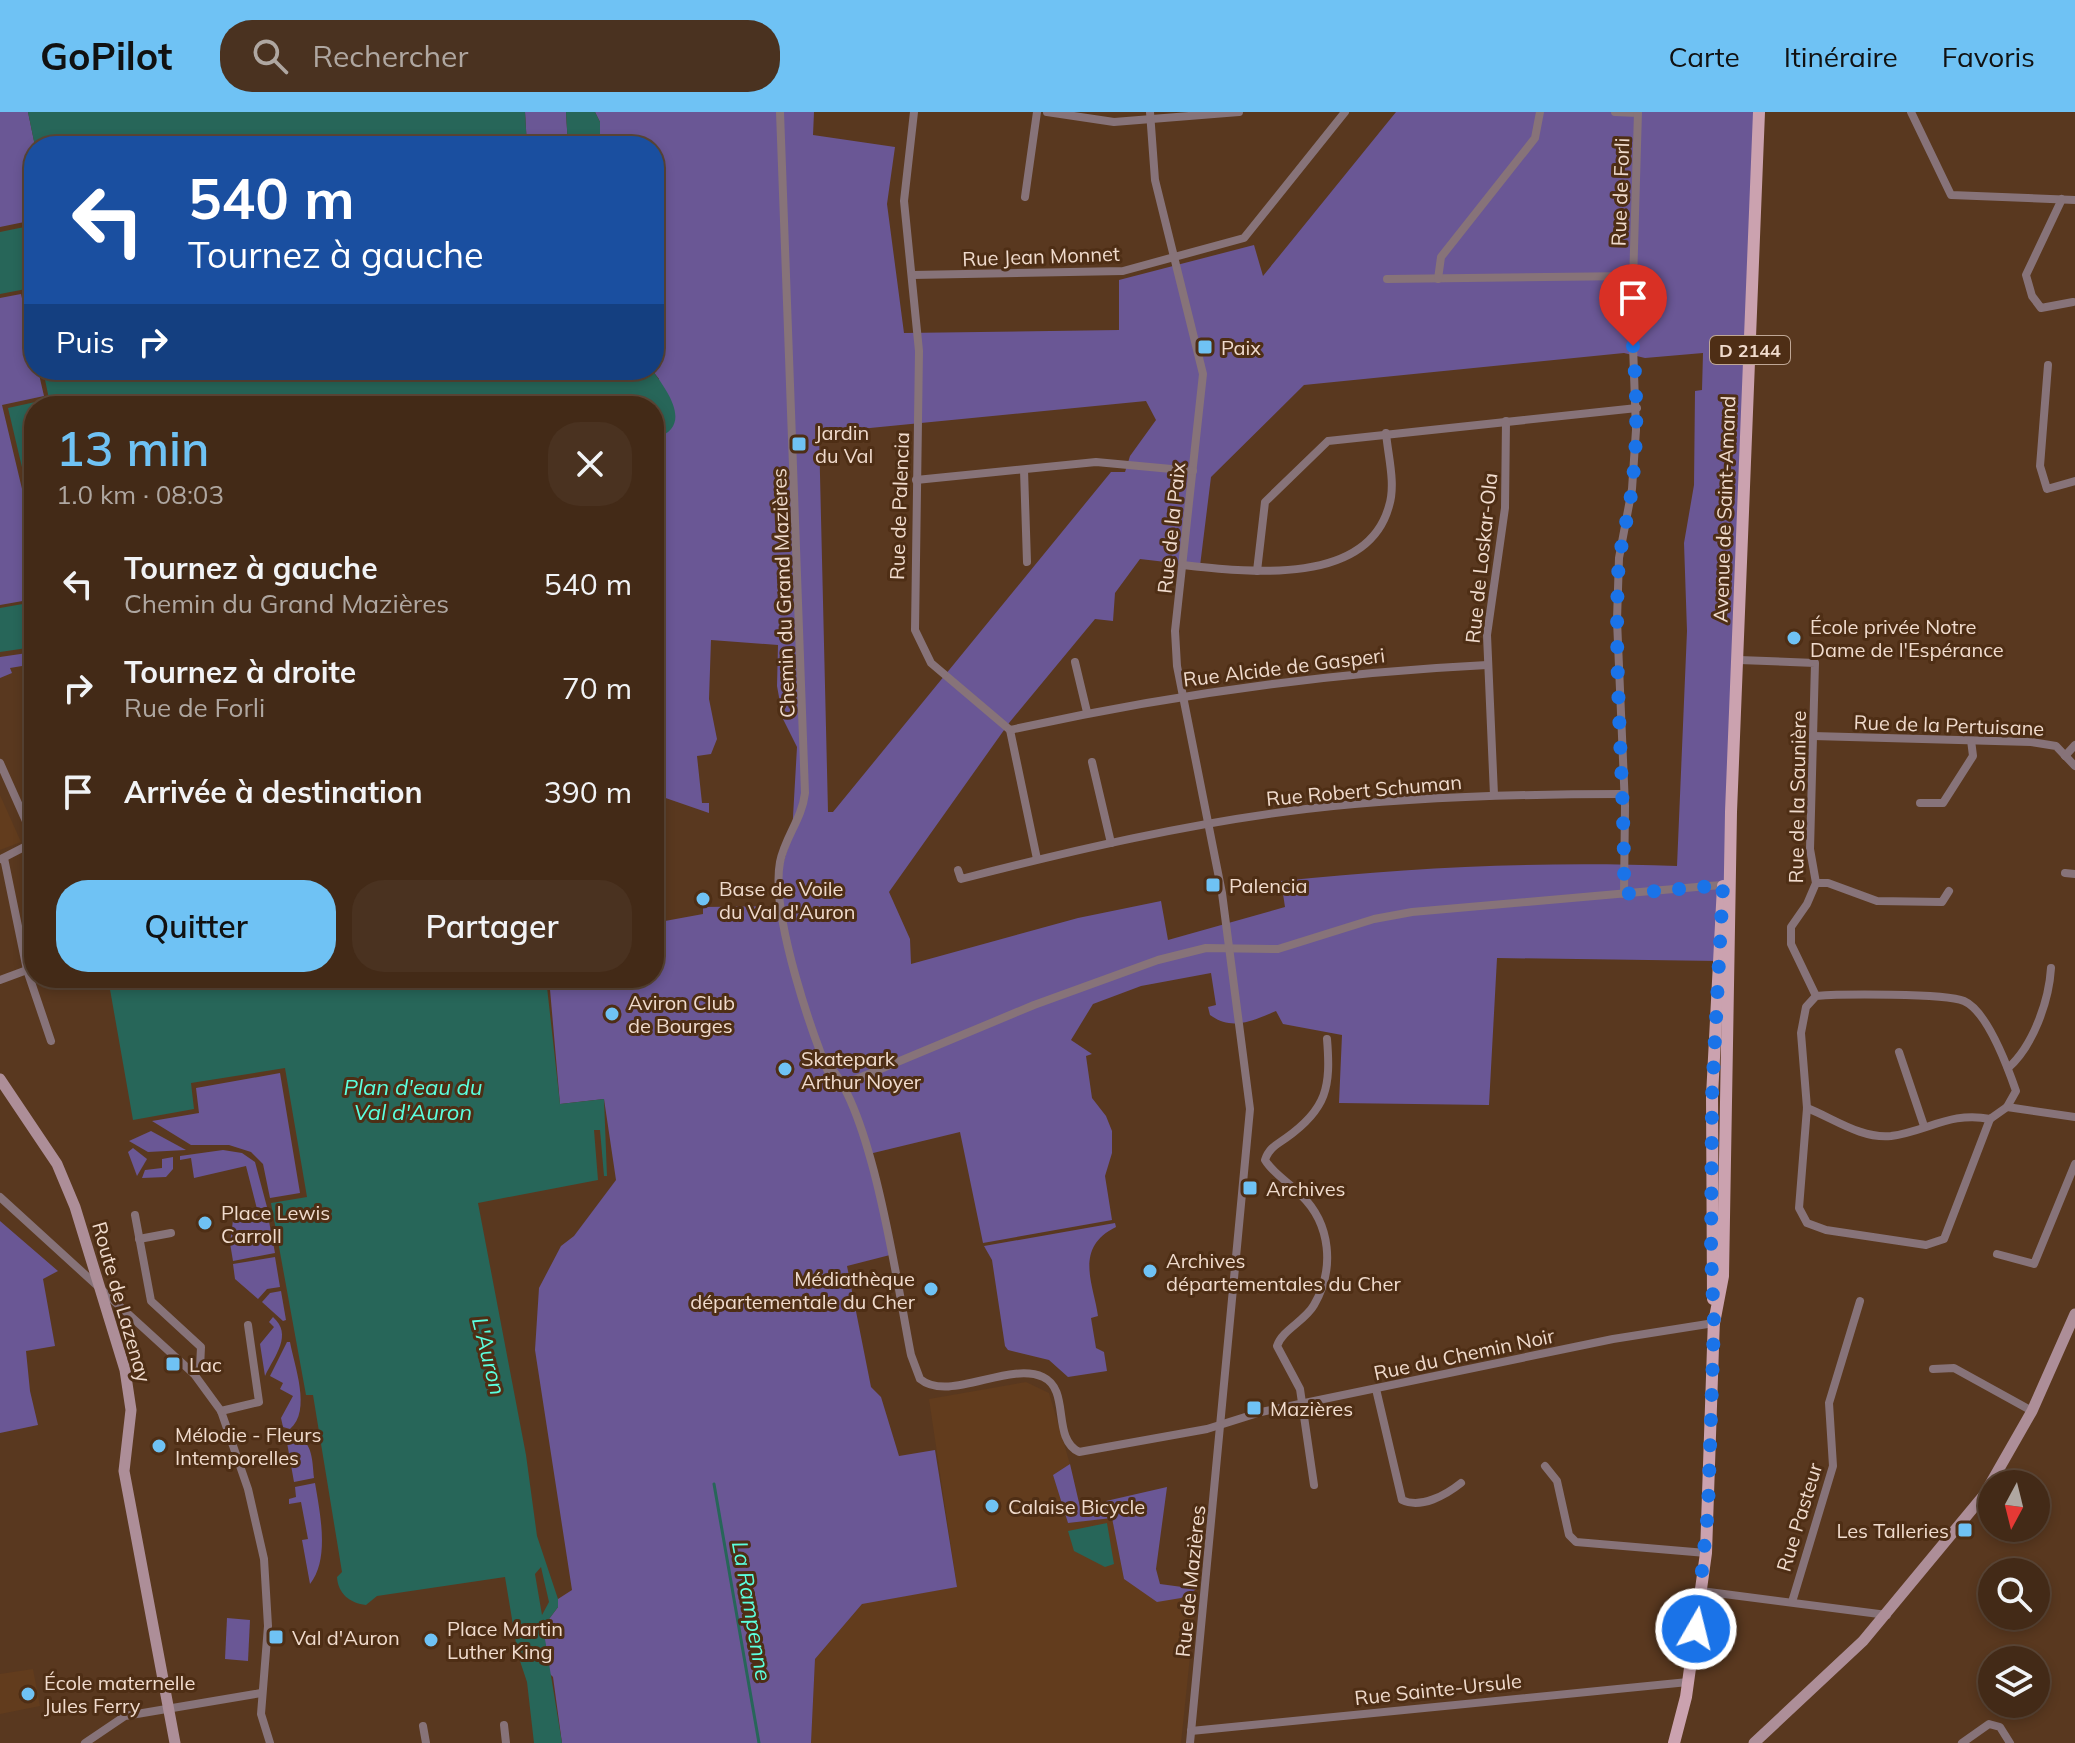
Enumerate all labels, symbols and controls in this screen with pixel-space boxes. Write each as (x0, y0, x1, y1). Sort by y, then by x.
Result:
search box (220, 20, 780, 92)
text: GoPilot (40, 32, 172, 80)
icon: search (248, 34, 292, 78)
text: Rechercher (312, 37, 468, 75)
text: Carte (1668, 39, 1740, 74)
text: Itinéraire (1784, 39, 1898, 74)
text: Favoris (1942, 39, 2035, 74)
street label: Rue de Forli (1606, 137, 1634, 247)
text: 540 m (188, 163, 355, 233)
icon: left (56, 168, 160, 272)
text: Tournez à gauche (188, 232, 484, 277)
street label: Rue Jean Monnet (962, 241, 1120, 271)
pin (1599, 264, 1667, 346)
icon: arrive (1611, 276, 1655, 320)
icon: right (131, 320, 175, 364)
text: Puis (56, 323, 115, 361)
place label: Paix (1221, 335, 1261, 360)
road number: D 2144 (1710, 336, 1790, 364)
marker: Paix (1196, 338, 1214, 356)
street label: Avenue de Saint-Amand (1708, 395, 1740, 623)
text: 13 min (56, 418, 209, 478)
place label: Jardin du Val (815, 420, 873, 468)
button: close (548, 422, 632, 506)
street label: Rue de Palencia (884, 432, 914, 580)
marker: Jardin du Val (790, 435, 808, 453)
street label: Rue de la Paix (1152, 461, 1190, 595)
street label: Chemin du Grand Mazières (766, 468, 800, 718)
street label: Rue de Loskar-Ola (1460, 471, 1502, 645)
text: 1.0 km · 08:03 (56, 478, 224, 511)
text: Tournez à gauche (124, 549, 378, 587)
icon: left (56, 562, 100, 606)
text: 540 m (544, 565, 632, 603)
text: Chemin du Grand Mazières (124, 587, 449, 620)
place label: École privée Notre Dame de l'Espérance (1810, 614, 2004, 662)
marker: École privée Notre Dame de l'Espérance (1785, 629, 1803, 647)
street label: Rue Alcide de Gasperi (1182, 642, 1386, 692)
text: Tournez à droite (124, 653, 356, 691)
icon: right (56, 666, 100, 710)
text: 70 m (562, 669, 632, 707)
text: Rue de Forli (124, 691, 265, 724)
street label: Rue de la Pertuisane (1853, 709, 2045, 741)
street label: Rue de la Saunière (1783, 710, 1811, 884)
street label: Rue Robert Schuman (1265, 769, 1463, 811)
icon: arrive (56, 770, 100, 814)
text: Arrivée à destination (124, 773, 423, 811)
text: 390 m (544, 773, 632, 811)
place label: Palencia (1229, 873, 1308, 898)
place label: Base de Voile du Val d'Auron (719, 876, 856, 924)
marker: Palencia (1204, 876, 1222, 894)
button: Quitter (56, 880, 336, 972)
button: Partager (352, 880, 632, 972)
marker: Base de Voile du Val d'Auron (694, 890, 712, 908)
place label: Aviron Club de Bourges (628, 990, 735, 1038)
marker: Aviron Club de Bourges (603, 1005, 621, 1023)
place label: Skatepark Arthur Noyer (801, 1046, 922, 1094)
marker: Skatepark Arthur Noyer (776, 1060, 794, 1078)
water label: Plan d'eau du Val d'Auron (344, 1073, 482, 1126)
place label: Archives (1266, 1176, 1346, 1201)
marker: Archives (1241, 1179, 1259, 1197)
place label: Place Lewis Carroll (221, 1200, 330, 1248)
marker: Place Lewis Carroll (196, 1214, 214, 1232)
street label: Route de Lazenay (87, 1219, 157, 1386)
place label: Archives départementales du Cher (1166, 1248, 1401, 1296)
marker: Archives départementales du Cher (1141, 1262, 1159, 1280)
place label: Médiathèque départementale du Cher (690, 1266, 916, 1314)
marker: Médiathèque départementale du Cher (922, 1280, 940, 1298)
water label: L'Auron (466, 1314, 512, 1398)
street label: Rue du Chemin Noir (1371, 1322, 1557, 1385)
place label: Lac (189, 1352, 222, 1377)
marker: Lac (164, 1355, 182, 1373)
place label: Mazières (1270, 1396, 1353, 1421)
marker: Mazières (1245, 1399, 1263, 1417)
place label: Mélodie - Fleurs Intemporelles (175, 1422, 321, 1470)
marker: Mélodie - Fleurs Intemporelles (150, 1437, 168, 1455)
street label: Rue Pasteur (1771, 1459, 1828, 1574)
north arrow (1978, 1470, 2050, 1542)
map controls (1978, 1470, 2050, 1718)
place label: Calaise Bicycle (1008, 1494, 1145, 1519)
marker: Calaise Bicycle (983, 1497, 1001, 1515)
street label: Rue de Mazières (1170, 1504, 1210, 1658)
place label: Les Talleries (1836, 1518, 1949, 1543)
marker: Les Talleries (1956, 1521, 1974, 1539)
water label: La Rampenne (726, 1539, 778, 1683)
button: search (1978, 1558, 2050, 1630)
position arrow (1654, 1587, 1738, 1671)
place label: Place Martin Luther King (447, 1616, 563, 1664)
place label: Val d'Auron (292, 1625, 400, 1650)
marker: Val d'Auron (267, 1628, 285, 1646)
marker: Place Martin Luther King (422, 1631, 440, 1649)
button: layers (1978, 1646, 2050, 1718)
street label: Rue Sainte-Ursule (1353, 1668, 1523, 1710)
place label: École maternelle Jules Ferry (44, 1670, 195, 1718)
marker: École maternelle Jules Ferry (19, 1685, 37, 1703)

